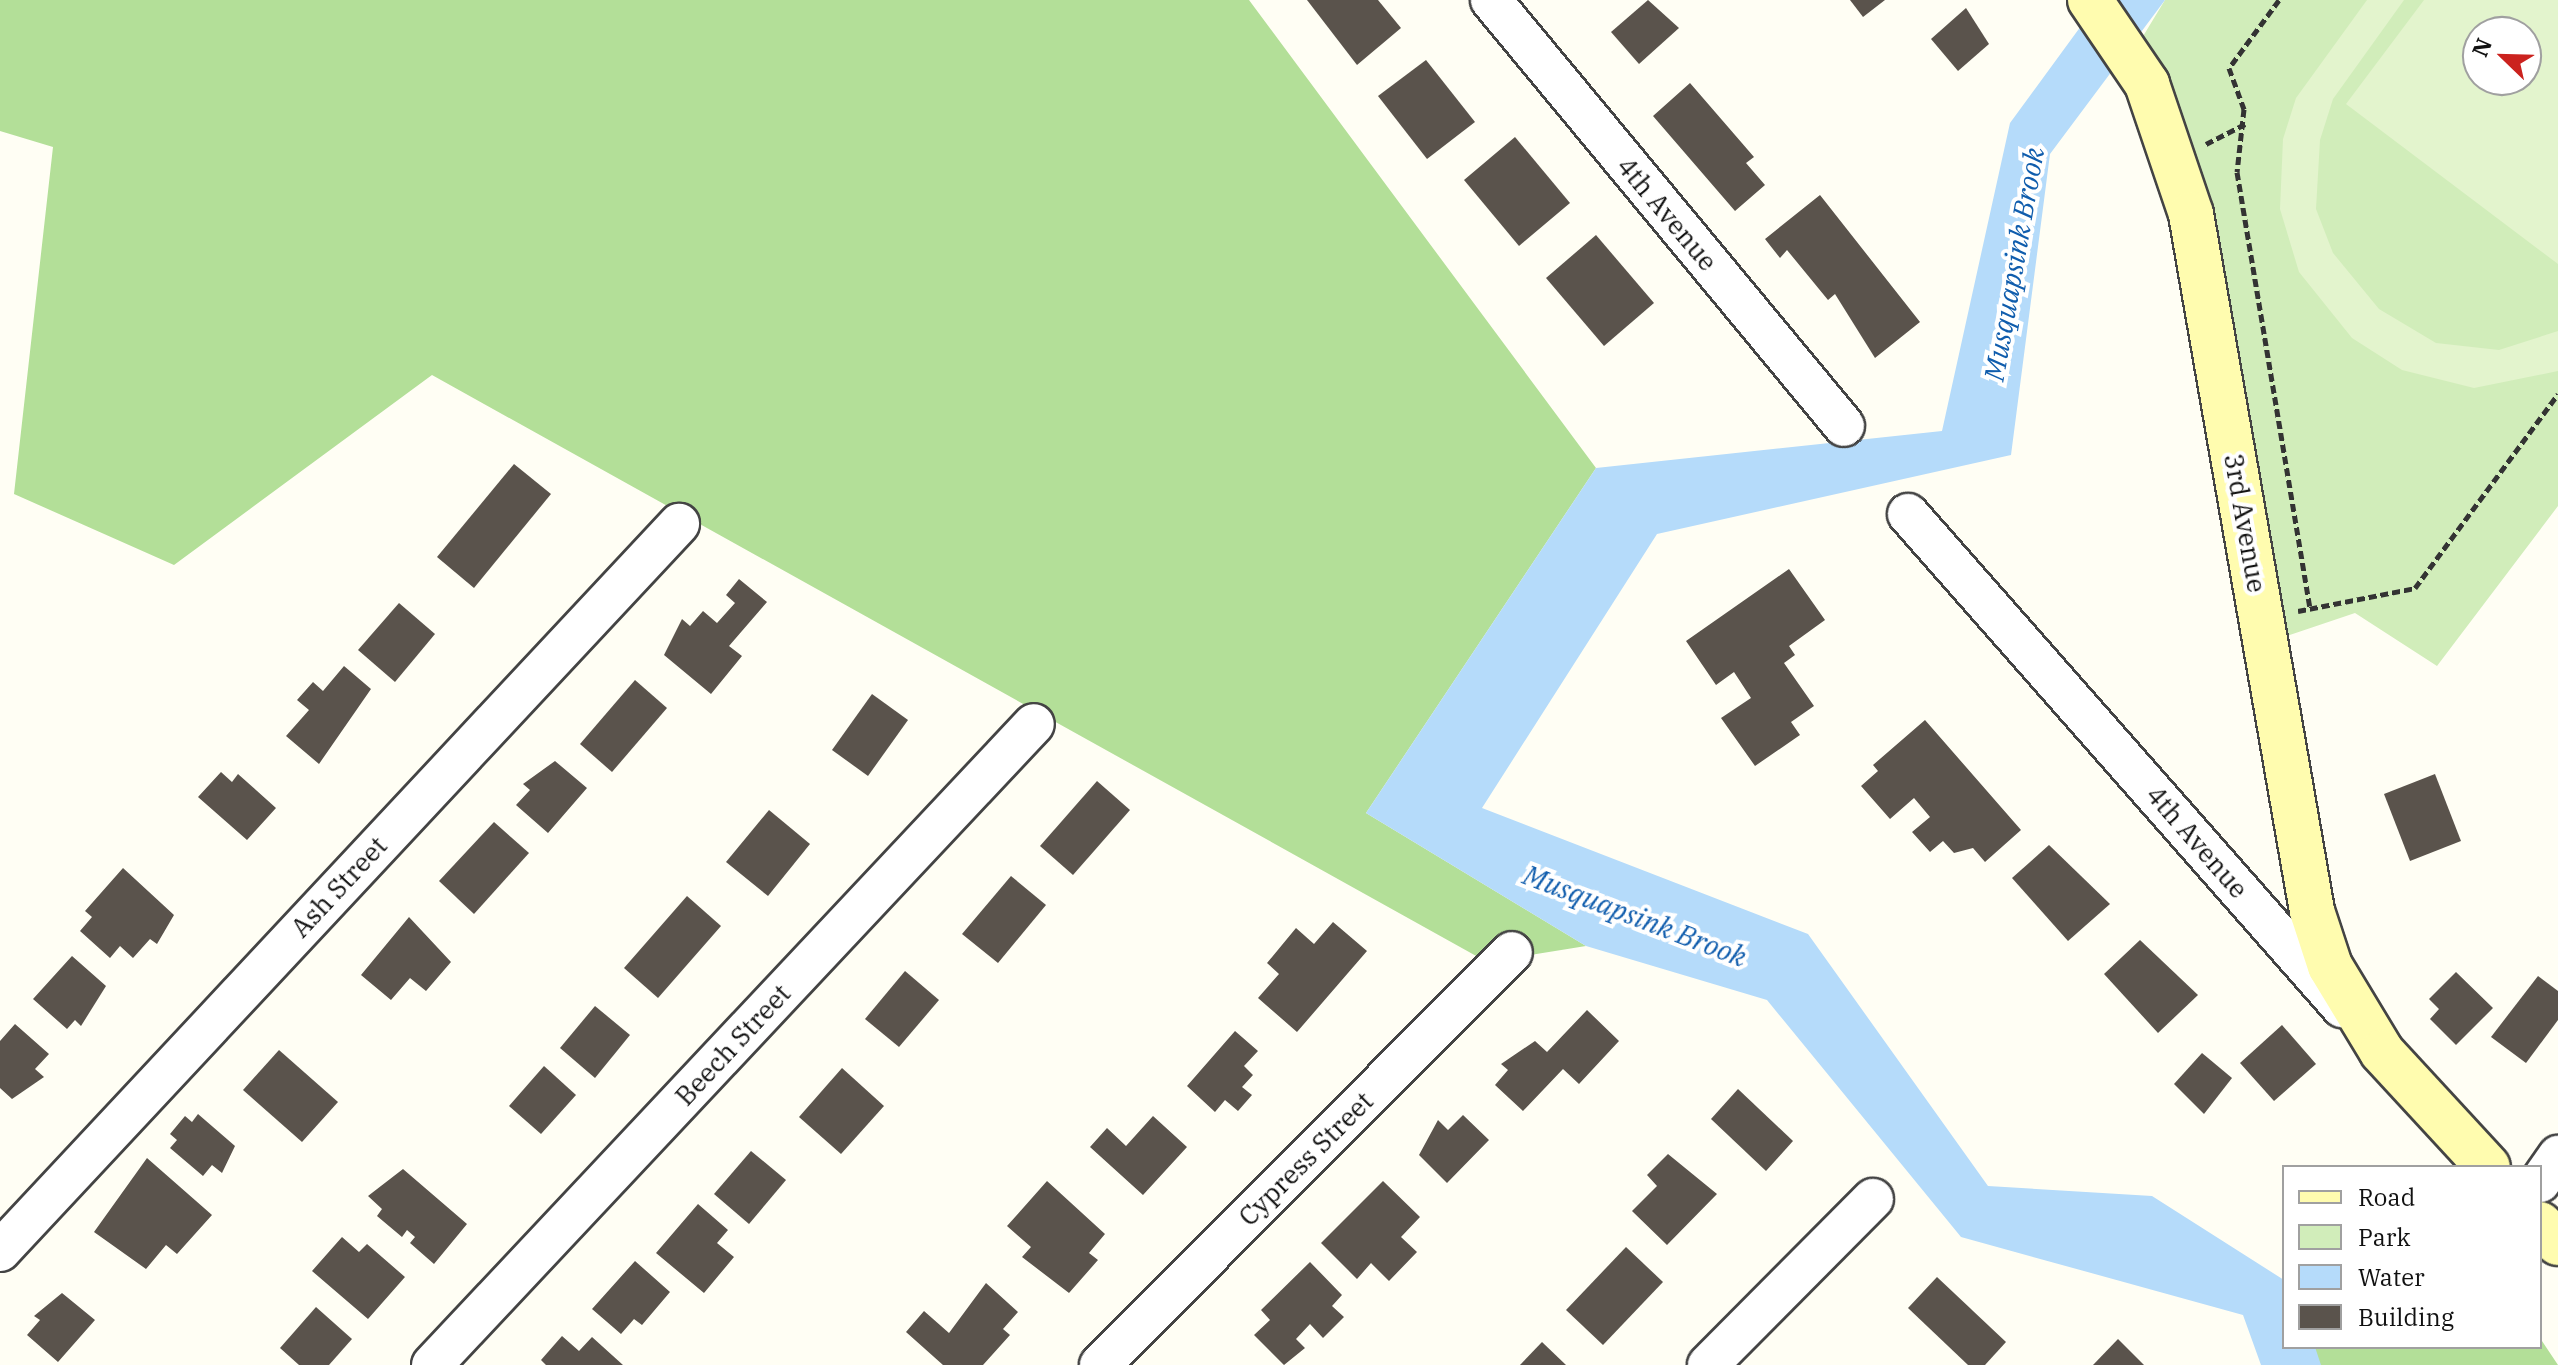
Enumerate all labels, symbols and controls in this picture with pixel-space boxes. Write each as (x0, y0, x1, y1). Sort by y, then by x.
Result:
north arrow (2462, 16, 2542, 96)
text: N (2465, 34, 2498, 61)
water label: Musquapsink Brook (1977, 145, 2051, 383)
street label: 4th Avenue (1611, 151, 1723, 277)
street label: 3rd Avenue (2217, 451, 2273, 595)
street label: 4th Avenue (2140, 780, 2254, 904)
street label: Ash Street (285, 830, 393, 944)
water label: Musquapsink Brook (1519, 858, 1751, 974)
street label: Beech Street (669, 978, 797, 1112)
street label: Cypress Street (1233, 1086, 1379, 1232)
legend (2282, 1165, 2542, 1349)
text: Road (2358, 1181, 2415, 1213)
text: Park (2358, 1221, 2410, 1253)
text: Water (2358, 1261, 2425, 1293)
text: Building (2358, 1301, 2454, 1333)

